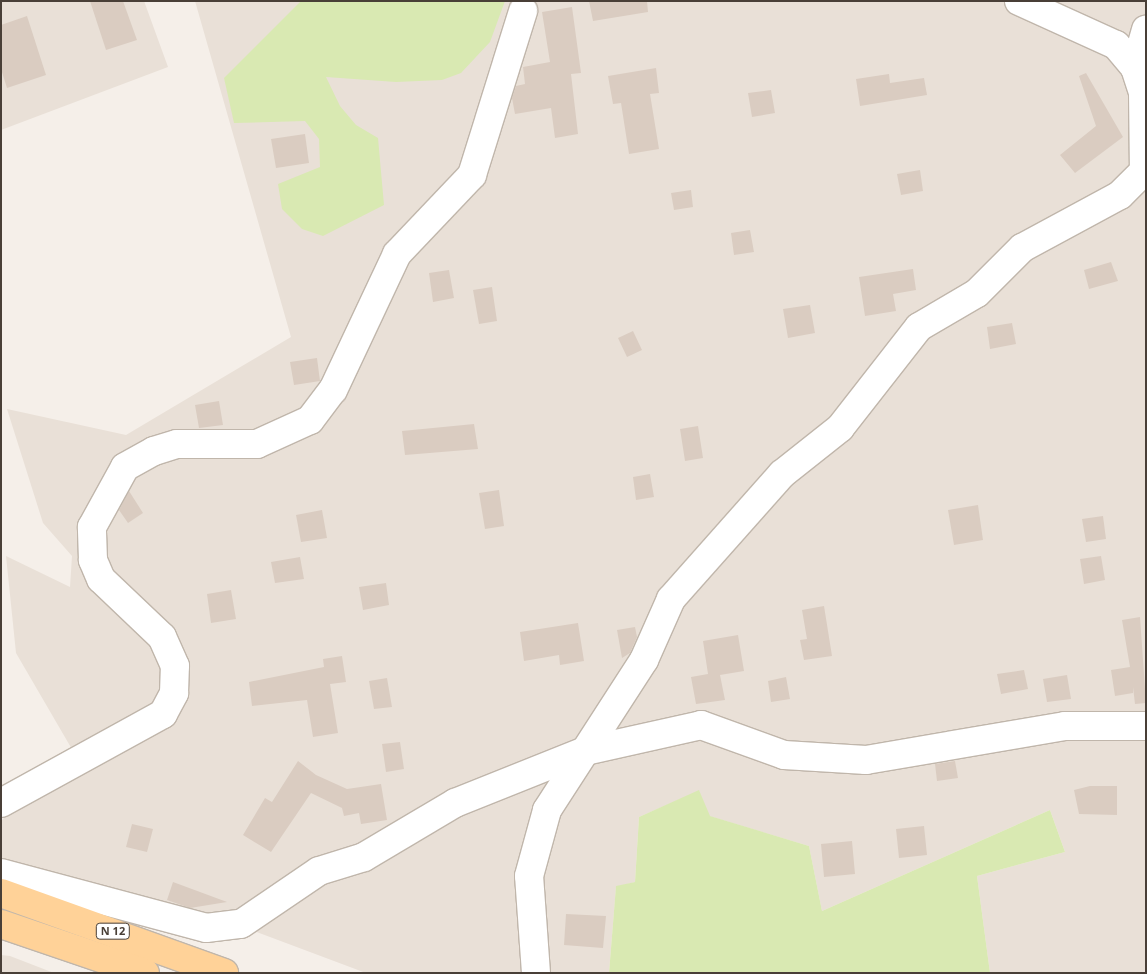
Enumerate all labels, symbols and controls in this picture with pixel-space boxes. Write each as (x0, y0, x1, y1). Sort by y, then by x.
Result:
road number: N 12 (96, 922, 130, 939)

